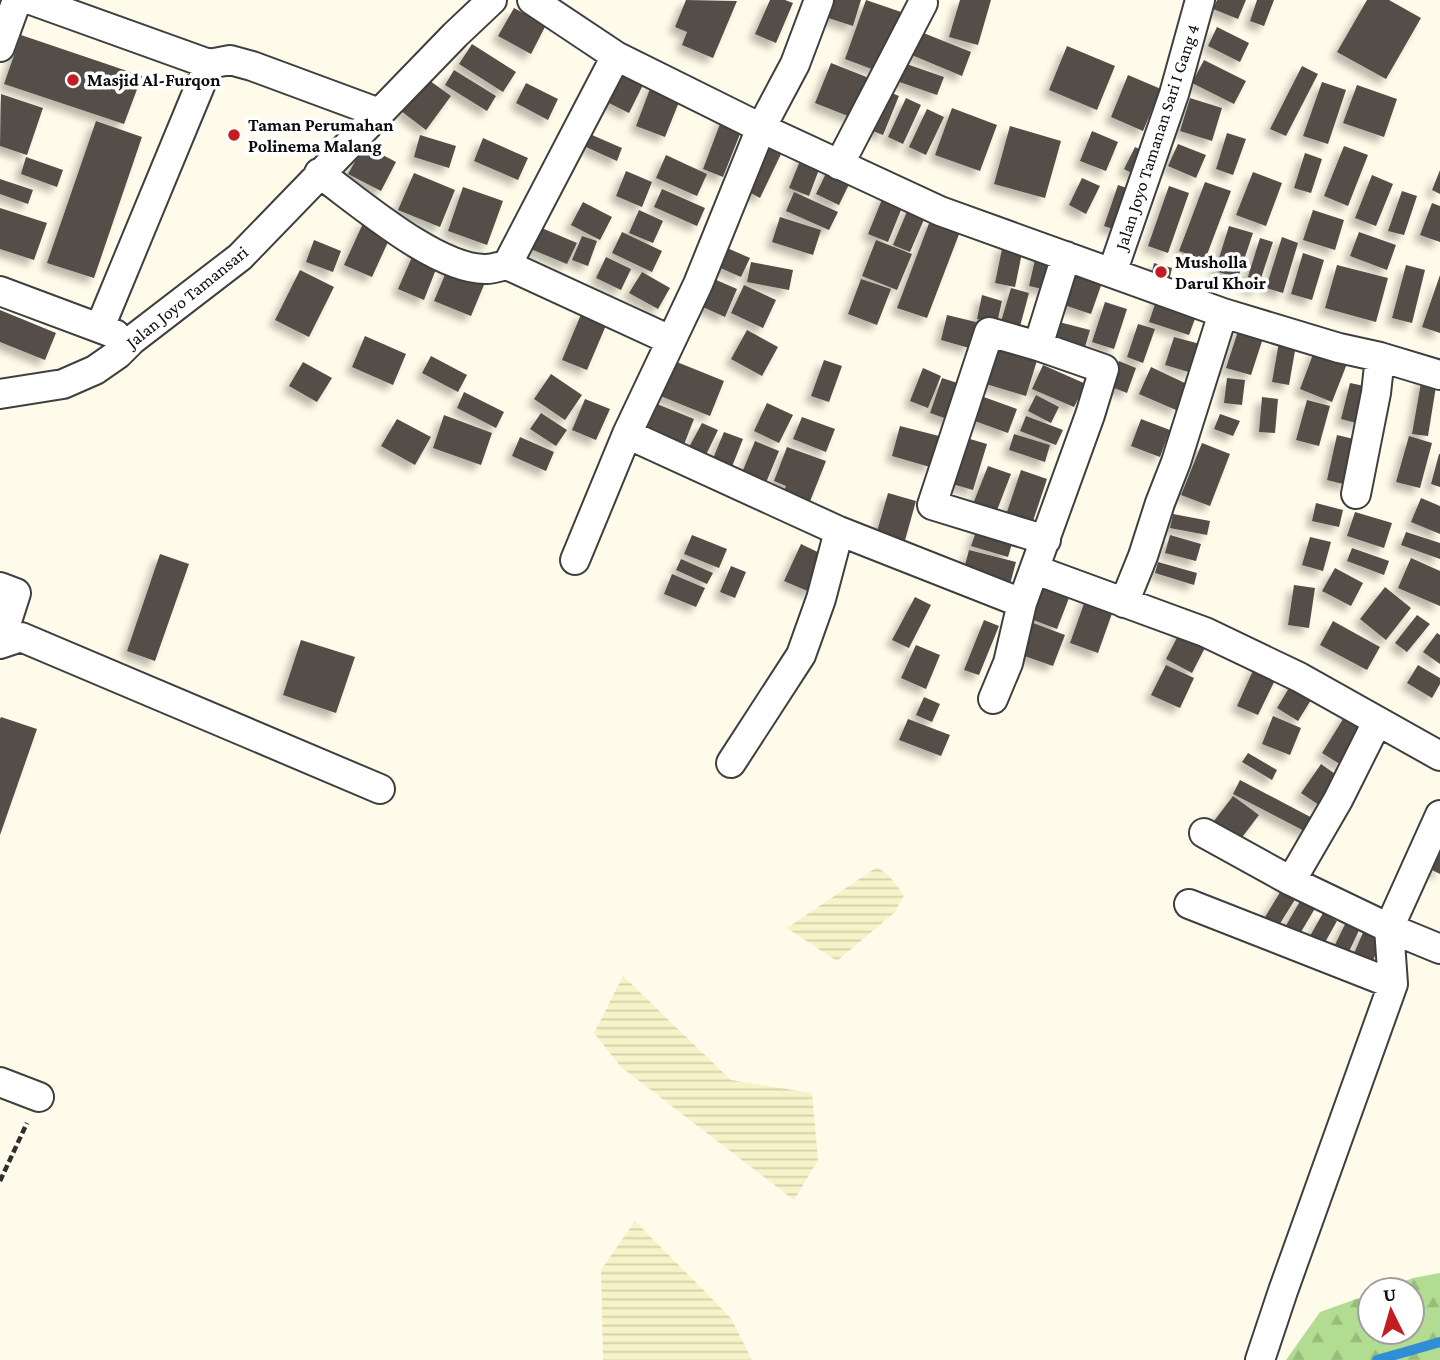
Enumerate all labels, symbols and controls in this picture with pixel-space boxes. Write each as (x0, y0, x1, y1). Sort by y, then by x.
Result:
street label: Jalan Joyo Tamanan Sari I Gang 4 (1110, 21, 1203, 254)
place label: Masjid Al-Furqon (87, 70, 221, 91)
marker: Masjid Al-Furqon (65, 72, 81, 88)
place label: Taman Perumahan Polinema Malang (248, 115, 394, 156)
marker: Taman Perumahan Polinema Malang (226, 127, 242, 143)
street label: Jalan Joyo Tamansari (121, 242, 252, 354)
place label: Musholla Darul Khoir (1175, 252, 1266, 293)
marker: Musholla Darul Khoir (1153, 264, 1169, 280)
north arrow (1356, 1276, 1426, 1346)
text: U (1382, 1284, 1397, 1306)

